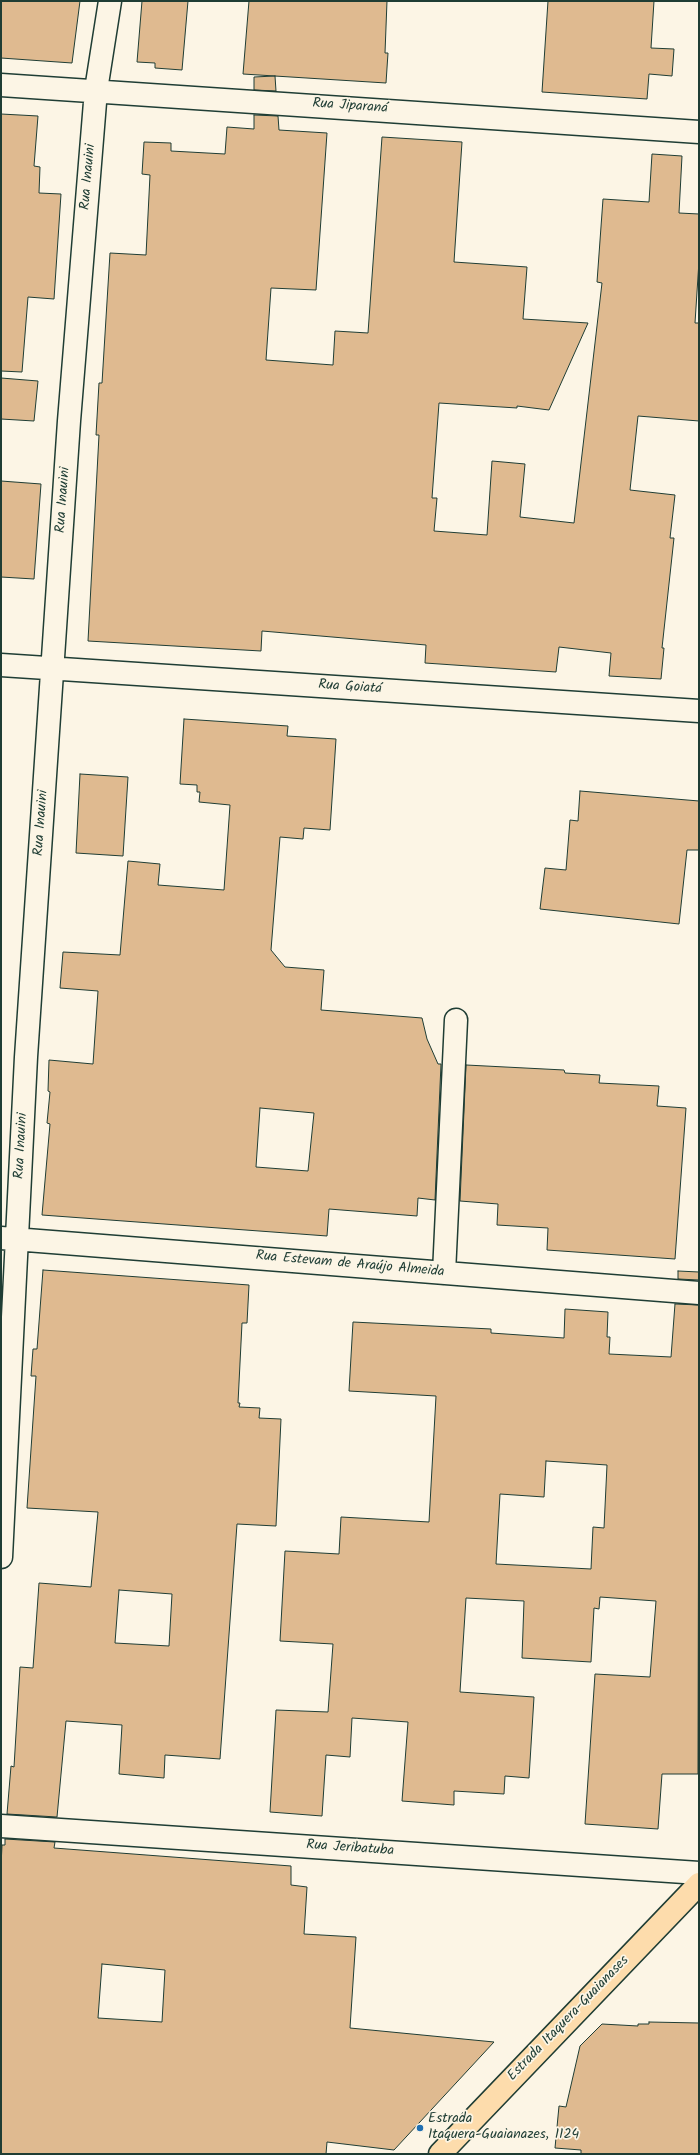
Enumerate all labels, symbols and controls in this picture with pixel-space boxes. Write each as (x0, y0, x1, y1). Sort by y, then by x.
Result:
street label: Rua Jiparaná (312, 96, 388, 118)
street label: Rua Inauini (78, 143, 100, 211)
street label: Rua Inauini (53, 466, 75, 534)
street label: Rua Goiatá (318, 677, 382, 699)
street label: Rua Inauini (31, 789, 53, 857)
street label: Rua Inauini (12, 1112, 32, 1180)
street label: Rua Estevam de Araújo Almeida (255, 1248, 445, 1282)
street label: Rua Jeribatuba (306, 1838, 394, 1860)
street label: Estrada Itaquera-Guaianases (505, 1953, 633, 2085)
place label: Estrada Itaquera-Guaianazes, 1124 (428, 2112, 579, 2144)
marker: Estrada Itaquera-Guaianazes, 1124 (415, 2123, 425, 2133)

